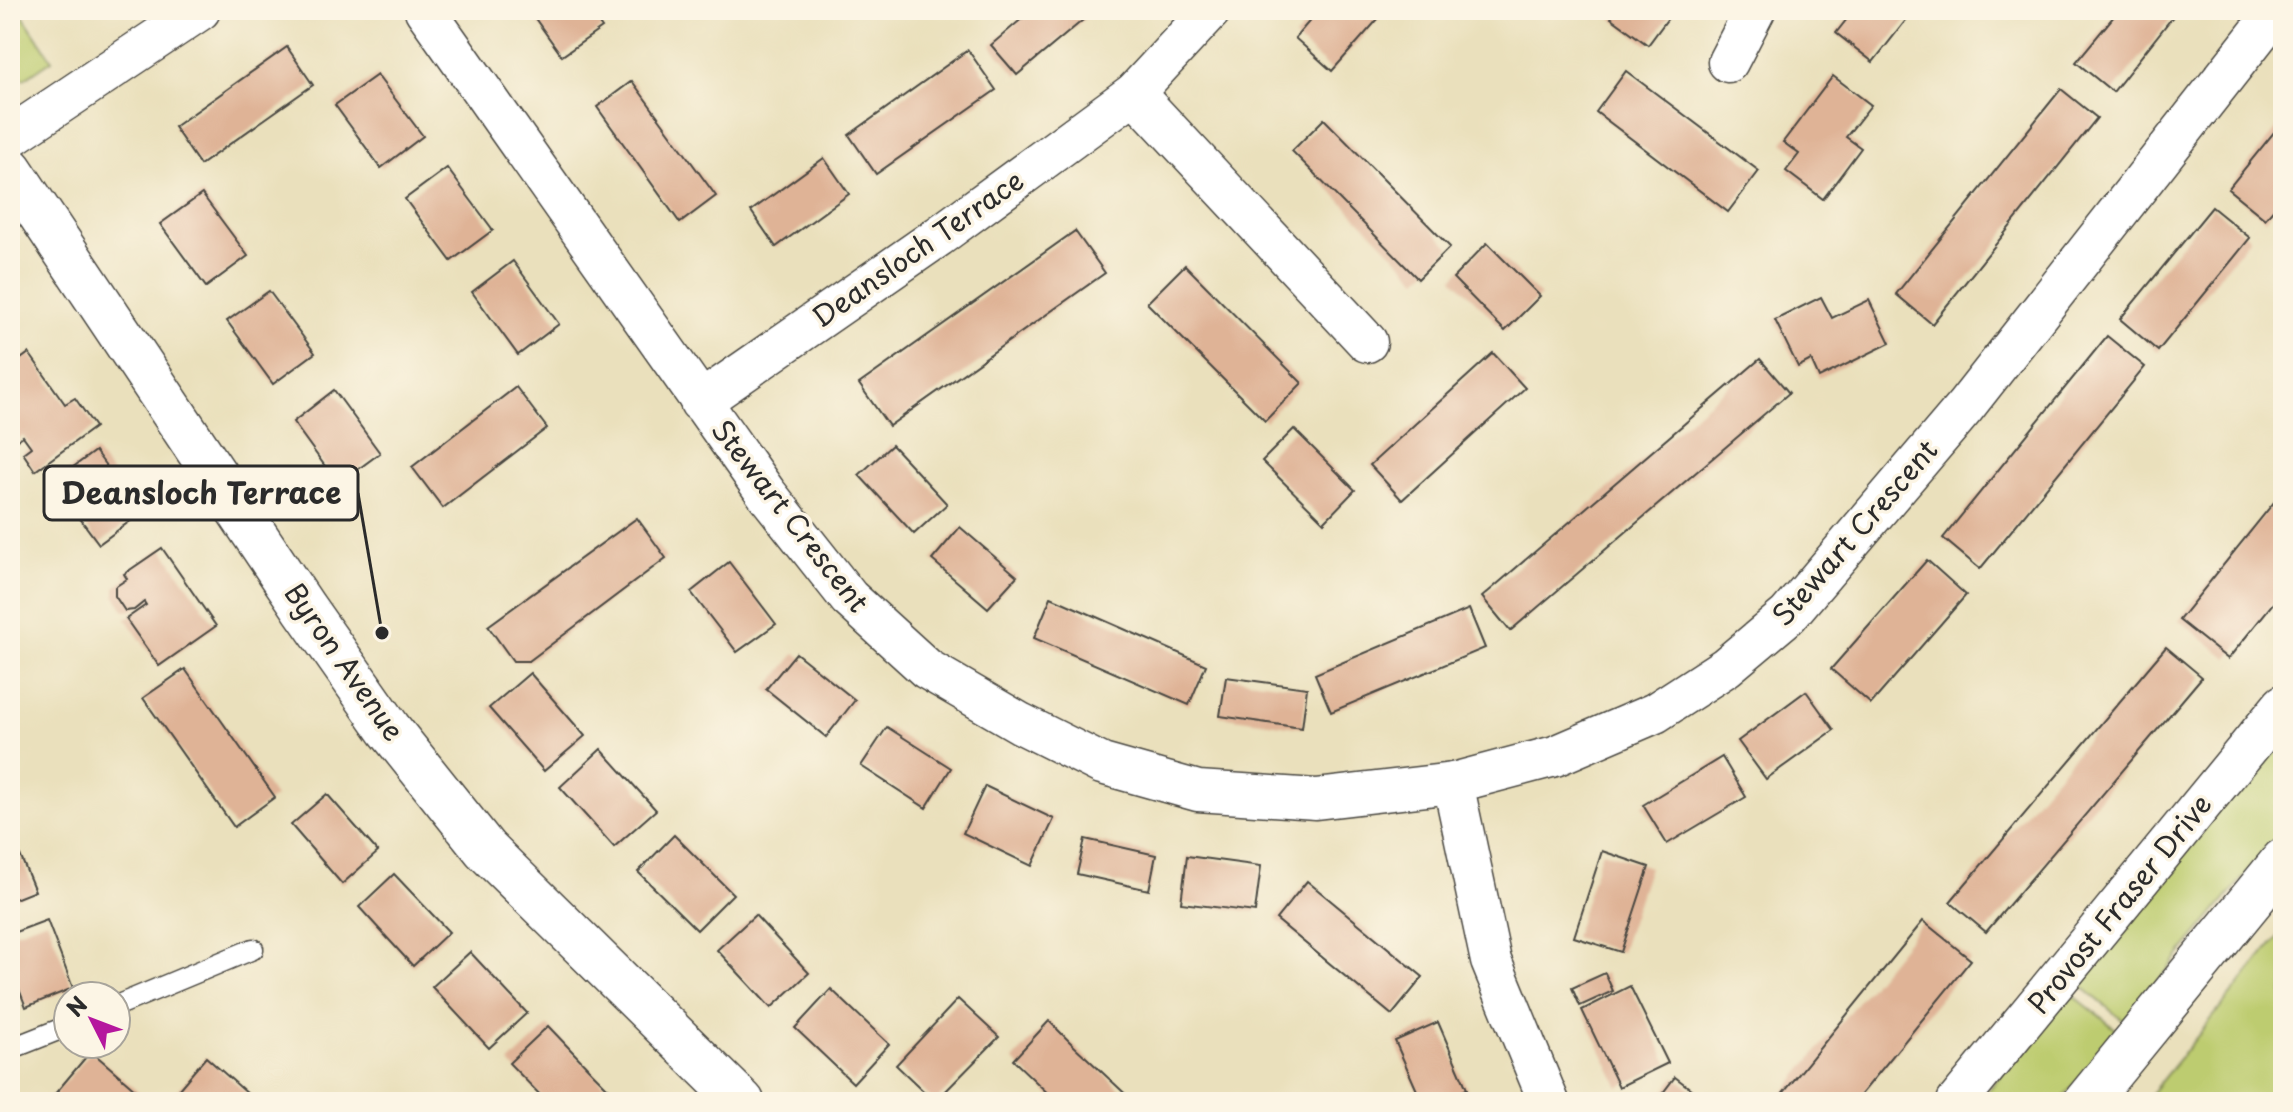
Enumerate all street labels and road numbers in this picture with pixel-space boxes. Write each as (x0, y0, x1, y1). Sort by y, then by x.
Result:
street label: Deansloch Terrace (802, 158, 1032, 337)
street label: Stewart Crescent (702, 409, 880, 621)
street label: Stewart Crescent (1761, 429, 1947, 635)
street label: Byron Avenue (275, 573, 416, 749)
street label: Provost Fraser Drive (2017, 784, 2221, 1022)

